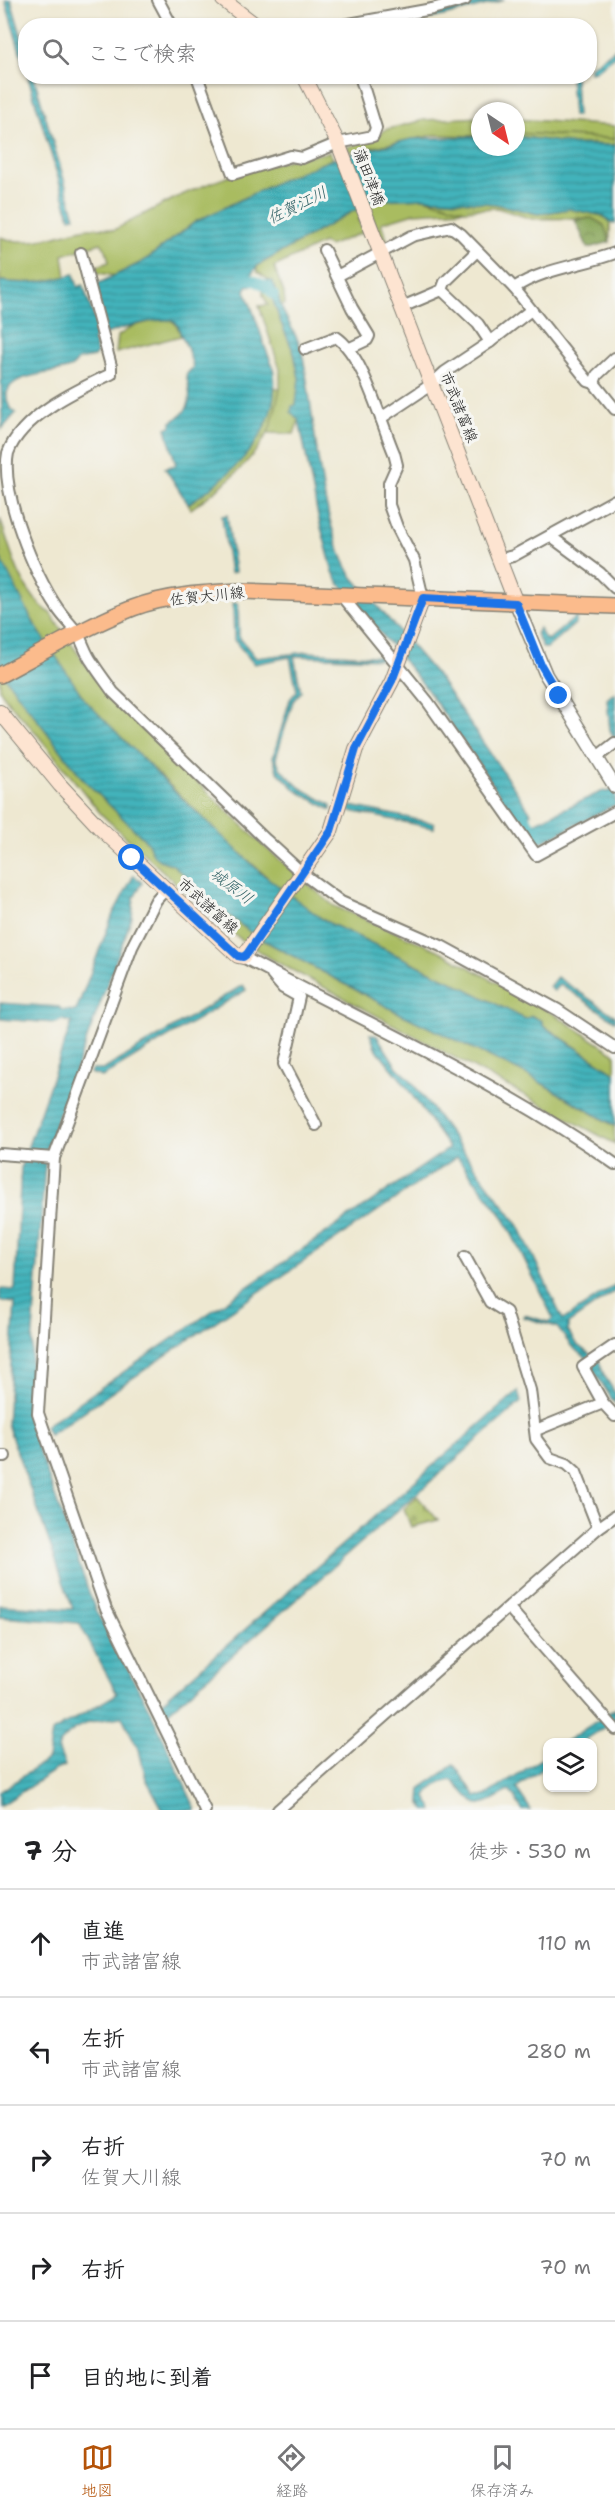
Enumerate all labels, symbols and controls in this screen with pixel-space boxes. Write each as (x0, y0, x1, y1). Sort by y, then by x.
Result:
search box (18, 18, 597, 84)
icon: search (39, 35, 72, 68)
text: ここで検索 (87, 39, 197, 68)
north arrow (471, 102, 525, 156)
street label: 蒲田津橋 (349, 145, 389, 209)
water label: 佐賀江川 (264, 182, 330, 228)
street label: 市武諸富線 (436, 368, 482, 446)
street label: 佐賀大川線 (169, 582, 245, 610)
route end (545, 682, 571, 708)
route start (118, 844, 144, 870)
water label: 城原川 (207, 863, 257, 909)
street label: 市武諸富線 (173, 873, 243, 939)
map controls (543, 1738, 597, 1792)
button: layers (543, 1738, 597, 1792)
text: 7 分 (24, 1833, 77, 1868)
text: 徒歩 · 530 m (469, 1838, 591, 1864)
text: 直進 (81, 1916, 125, 1945)
icon: ahead (24, 1927, 57, 1960)
text: 110 m (537, 1930, 591, 1956)
text: 市武諸富線 (81, 1948, 181, 1974)
text: 左折 (81, 2024, 125, 2053)
icon: left (24, 2035, 57, 2068)
text: 280 m (526, 2038, 591, 2064)
text: 市武諸富線 (81, 2056, 181, 2082)
text: 右折 (81, 2132, 125, 2161)
icon: right (24, 2143, 57, 2176)
text: 70 m (539, 2146, 591, 2172)
text: 佐賀大川線 (81, 2164, 181, 2190)
icon: right (24, 2251, 57, 2284)
text: 70 m (539, 2254, 591, 2280)
text: 右折 (81, 2255, 125, 2284)
icon: arrive (24, 2359, 57, 2392)
text: 目的地に到着 (81, 2363, 213, 2392)
tab: 地図 (81, 2441, 114, 2501)
tab: 経路 (275, 2441, 308, 2501)
tab: 保存済み (470, 2441, 534, 2501)

